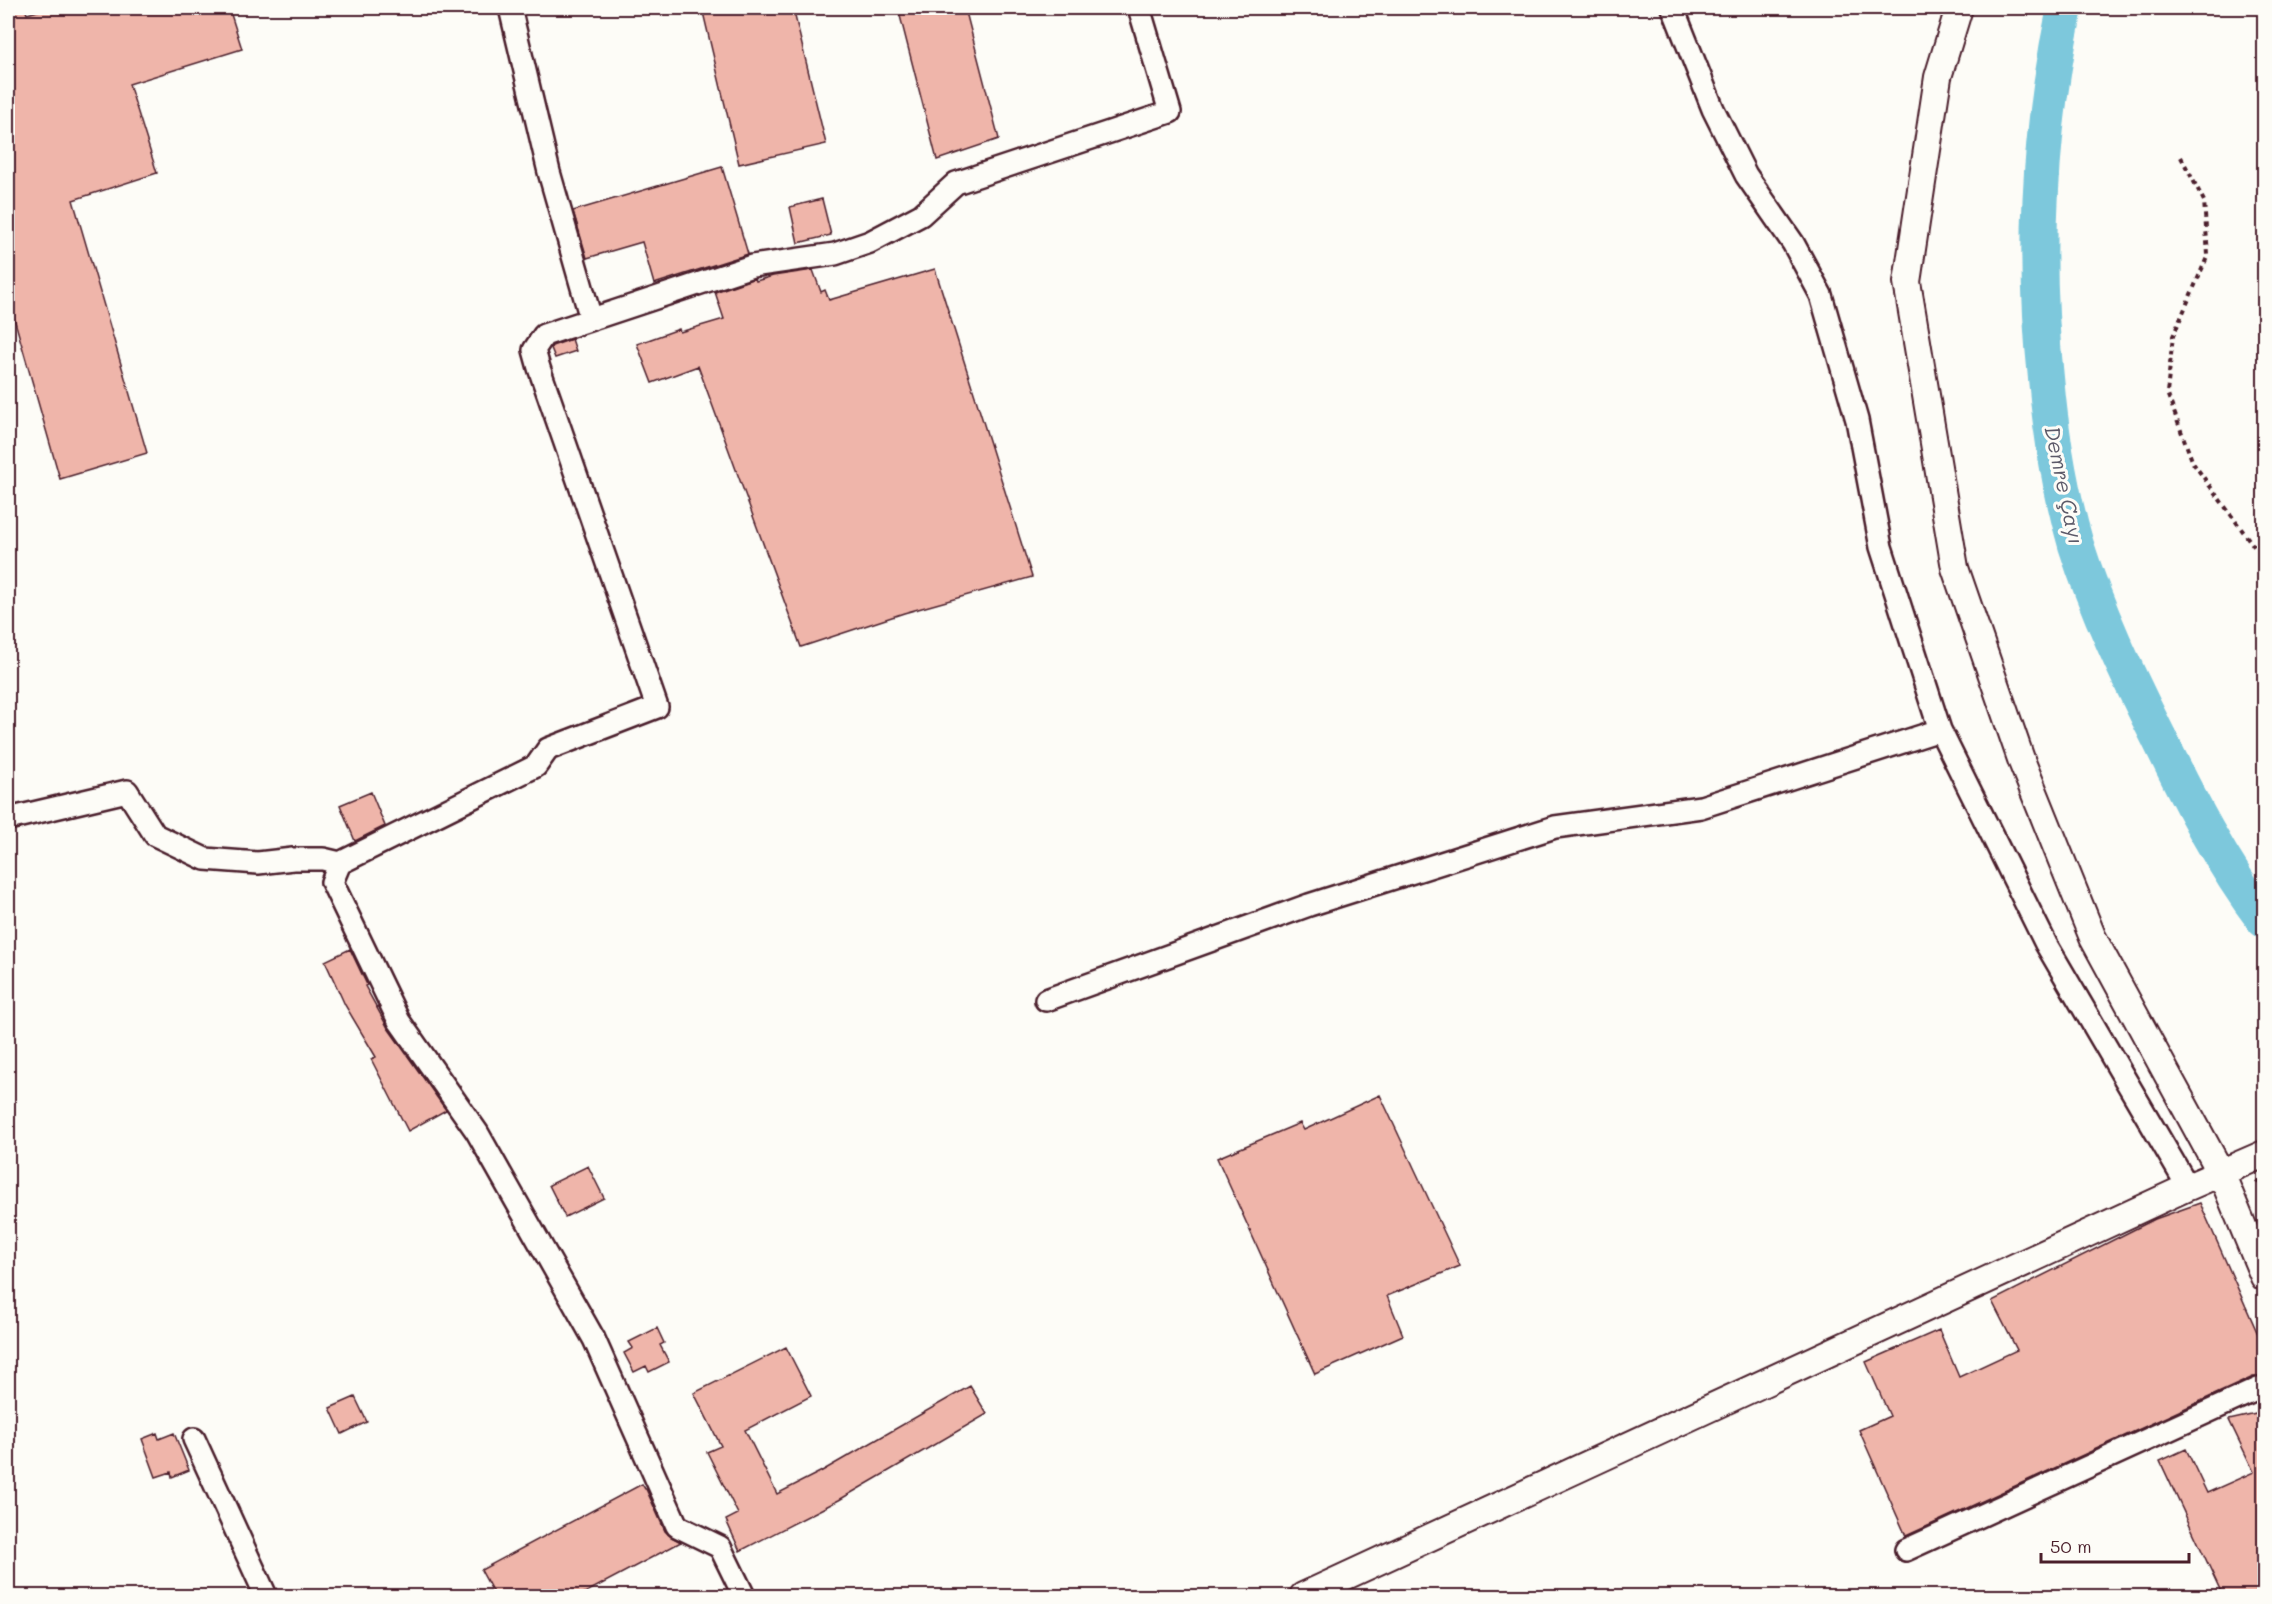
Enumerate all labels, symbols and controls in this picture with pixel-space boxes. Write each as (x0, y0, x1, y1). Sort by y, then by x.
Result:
water label: Demre Çayı (2039, 423, 2091, 547)
scale bar (2041, 1526, 2190, 1564)
text: 50 m (2050, 1534, 2092, 1558)

